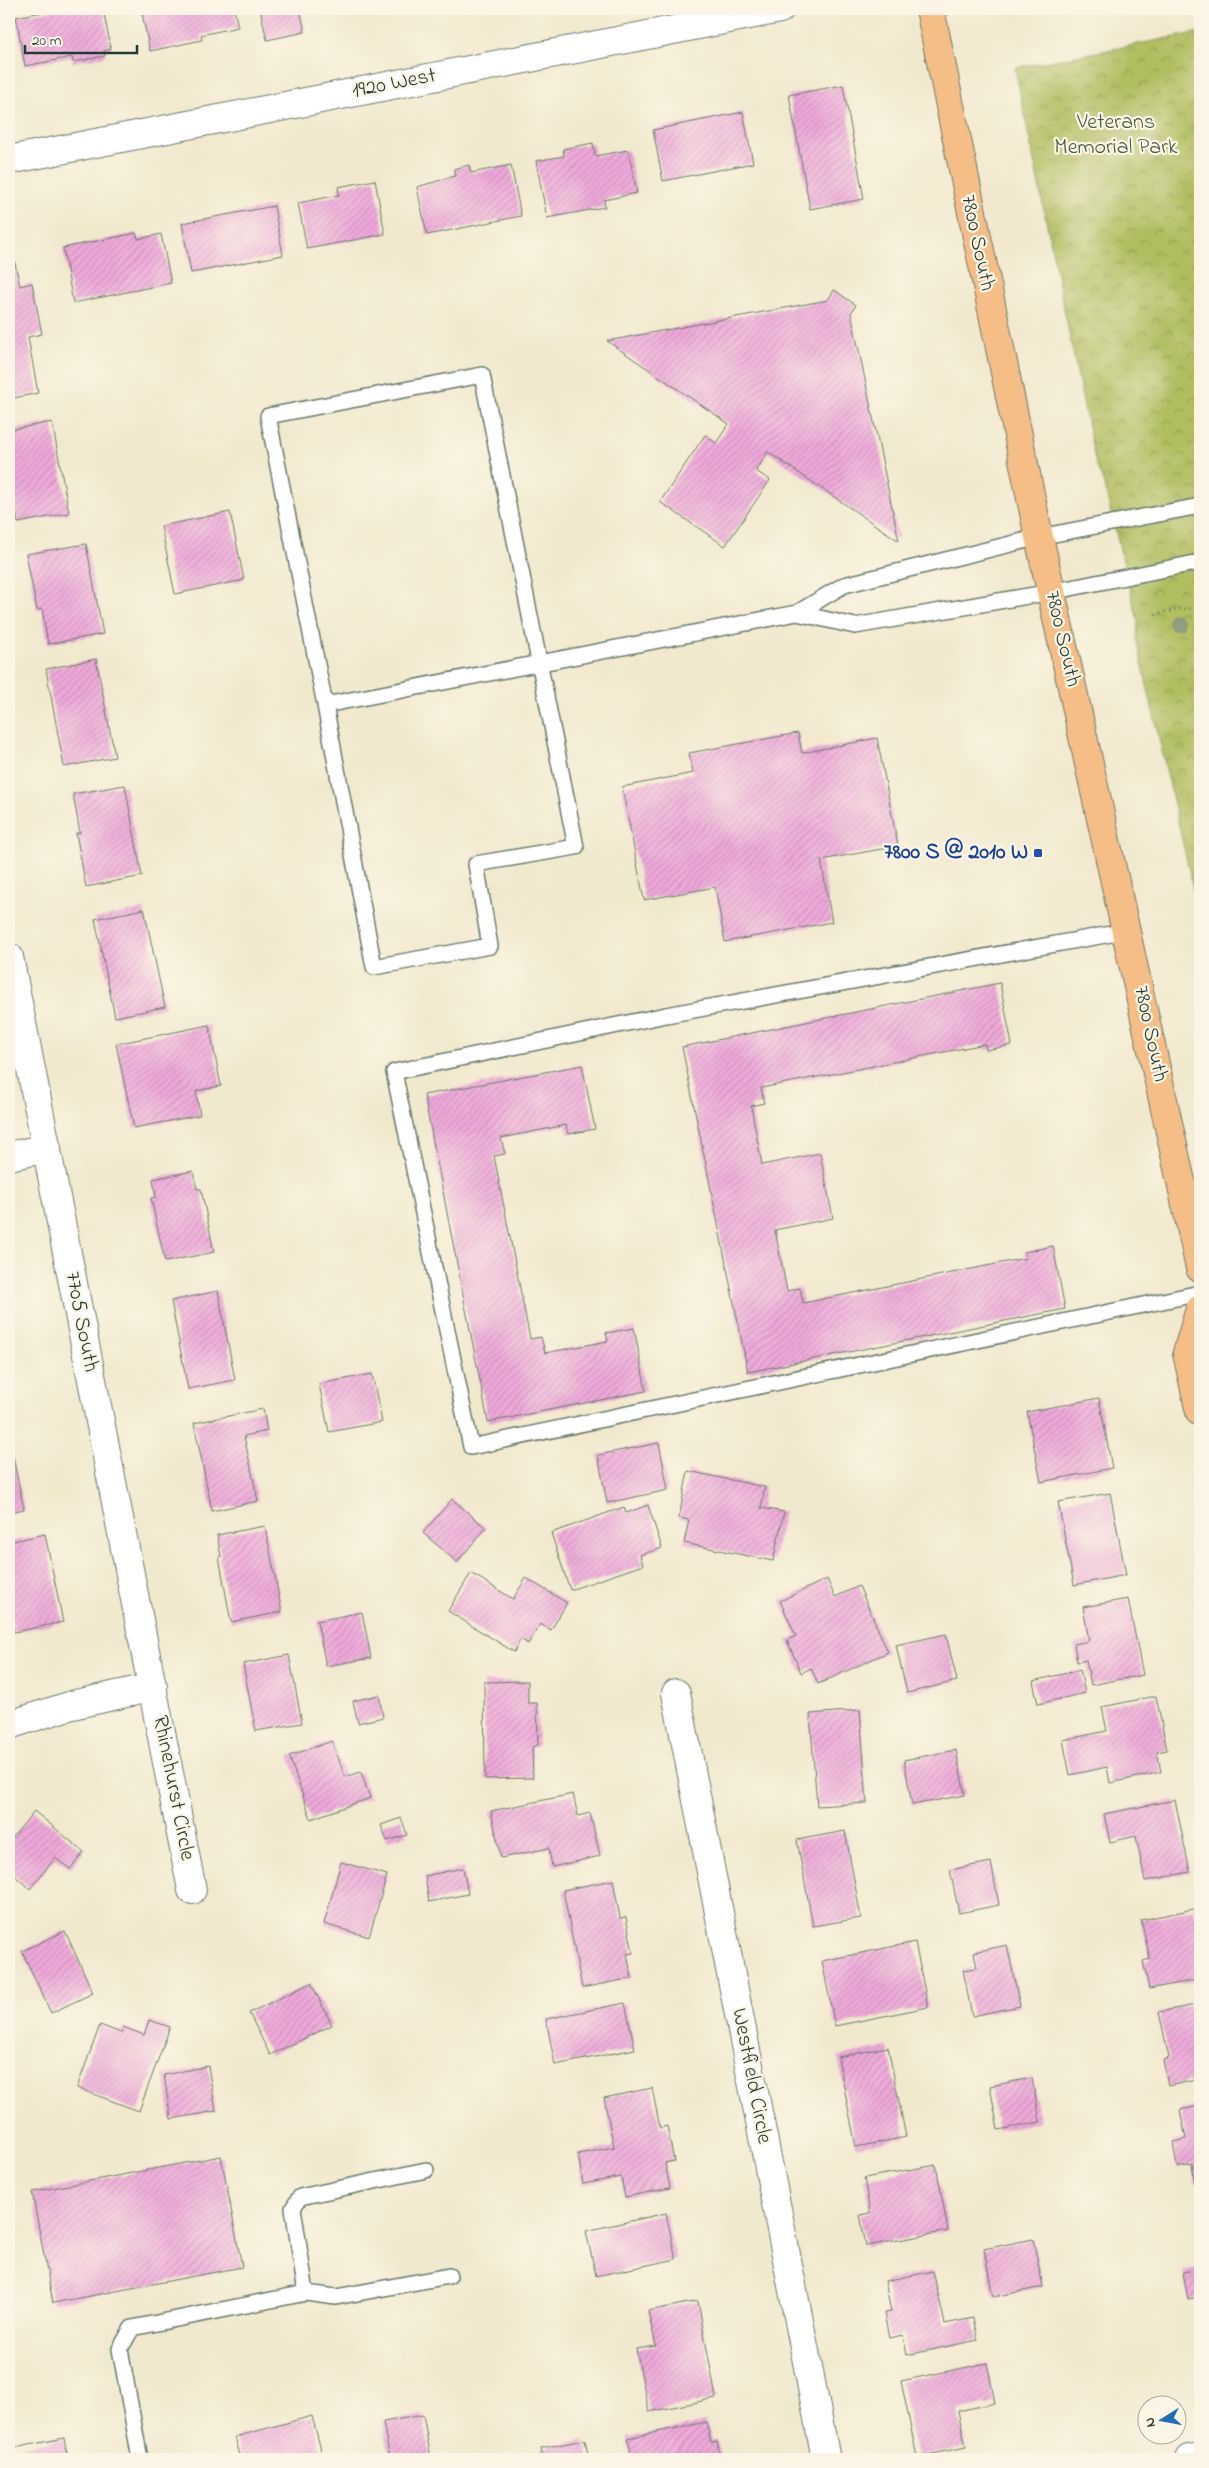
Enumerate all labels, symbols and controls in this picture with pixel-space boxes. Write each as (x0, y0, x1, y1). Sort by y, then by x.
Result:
scale bar (25, 22, 138, 54)
text: 20 m (32, 30, 62, 52)
street label: 1920 West (349, 60, 439, 108)
park label: Veterans Memorial Park (1054, 107, 1178, 164)
street label: 7800 South (951, 192, 1003, 294)
street label: 7800 South (1035, 588, 1089, 690)
place label: 7800 S @ 2010 W (884, 837, 1028, 869)
marker: 7800 S @ 2010 W (1032, 847, 1044, 859)
street label: 7800 South (1124, 983, 1176, 1085)
street label: 7705 South (56, 1269, 106, 1375)
street label: Rhinehurst Circle (143, 1713, 203, 1864)
street label: Westfield Circle (722, 2006, 780, 2147)
north arrow (1136, 2396, 1186, 2446)
text: N (1140, 2416, 1162, 2429)

